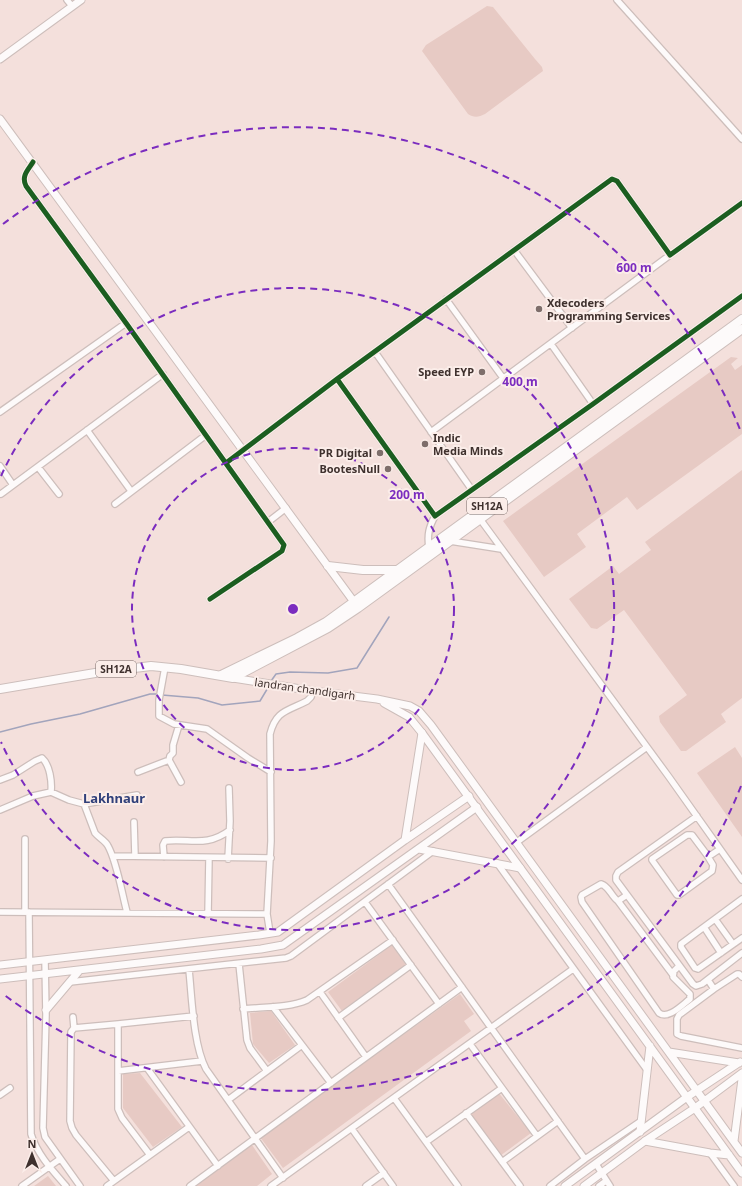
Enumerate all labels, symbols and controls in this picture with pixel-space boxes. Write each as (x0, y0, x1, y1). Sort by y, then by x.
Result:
text: 600 m (616, 259, 652, 276)
place label: Xdecoders Programming Services (547, 295, 671, 323)
marker: Xdecoders Programming Services (534, 304, 544, 314)
place label: Speed EYP (418, 364, 474, 379)
marker: Speed EYP (477, 367, 487, 377)
text: 400 m (502, 373, 538, 390)
place label: Indic Media Minds (433, 430, 503, 458)
marker: Indic Media Minds (420, 439, 430, 449)
place label: PR Digital (319, 445, 372, 460)
marker: PR Digital (375, 448, 385, 458)
place label: BootesNull (319, 461, 380, 476)
marker: BootesNull (383, 464, 393, 474)
text: 200 m (389, 486, 425, 503)
road number: SH12A (467, 498, 507, 514)
centre of rings (286, 602, 300, 616)
road number: SH12A (96, 661, 136, 677)
street label: landran chandigarh (254, 674, 356, 703)
district label: Lakhnaur (83, 789, 145, 807)
north arrow (12, 1134, 52, 1174)
text: N (28, 1136, 36, 1151)

